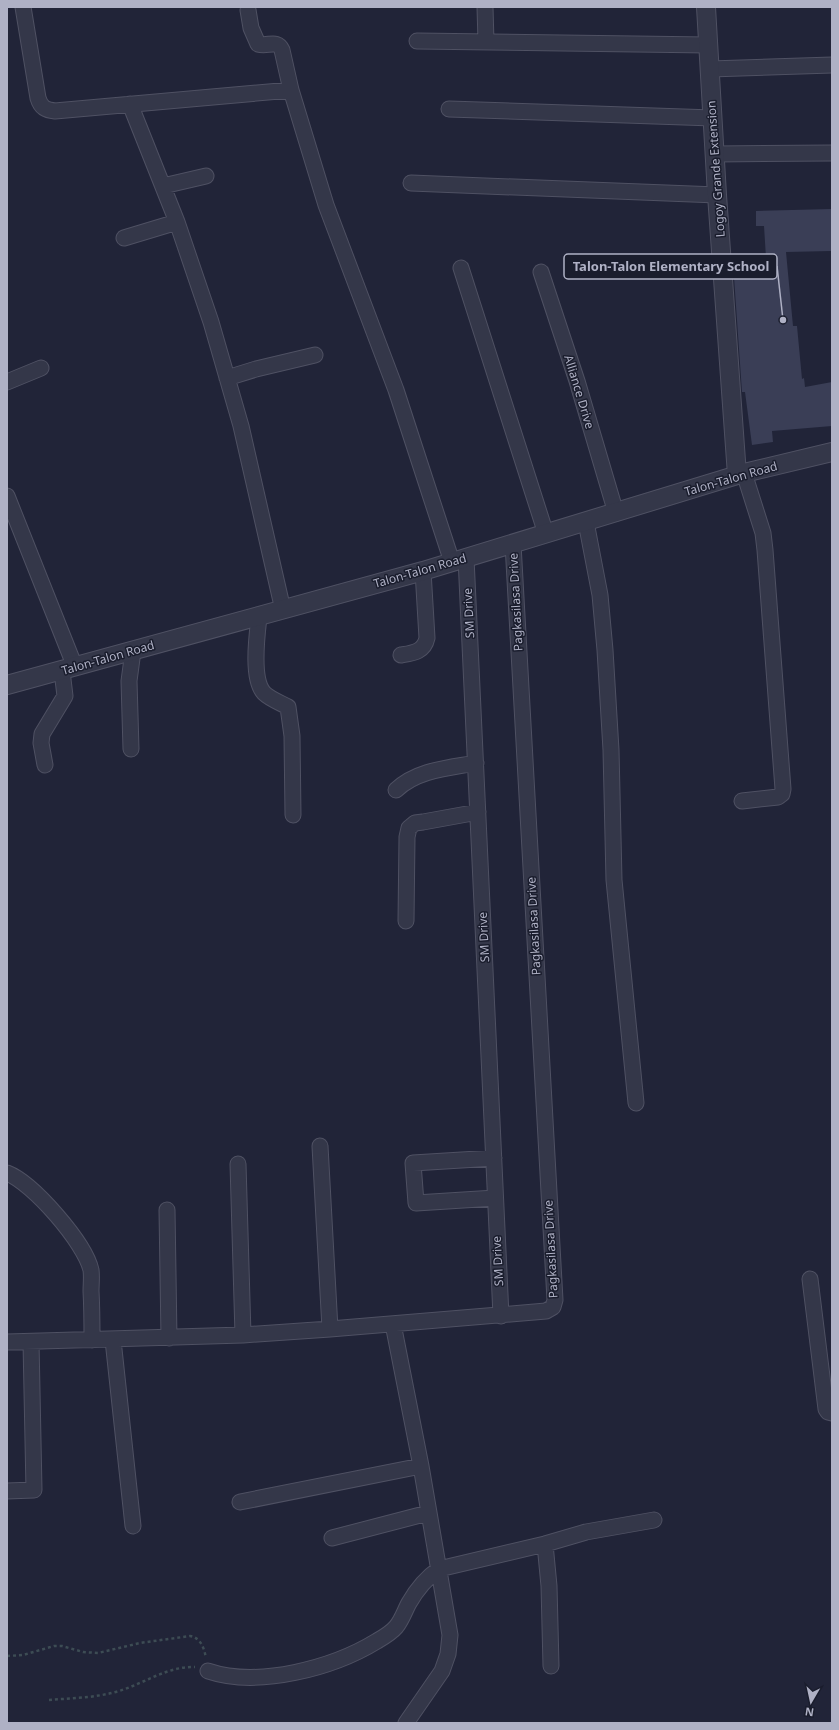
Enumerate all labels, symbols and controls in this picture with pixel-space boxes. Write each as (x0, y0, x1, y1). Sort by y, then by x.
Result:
street label: Logoy Grande Extension (702, 100, 729, 238)
callout: Talon-Talon Elementary School (564, 254, 777, 279)
text: Talon-Talon Elementary School (573, 257, 769, 275)
street label: Alliance Drive (560, 353, 599, 431)
street label: Talon-Talon Road (682, 457, 779, 500)
street label: Talon-Talon Road (371, 549, 468, 592)
street label: Pagkasilasa Drive (504, 552, 527, 652)
street label: SM Drive (459, 587, 478, 639)
street label: Talon-Talon Road (59, 636, 156, 679)
street label: Pagkasilasa Drive (522, 876, 545, 976)
street label: SM Drive (474, 911, 493, 963)
street label: Pagkasilasa Drive (539, 1199, 562, 1299)
street label: SM Drive (488, 1235, 507, 1287)
north arrow (791, 1682, 831, 1722)
text: N (804, 1704, 815, 1720)

